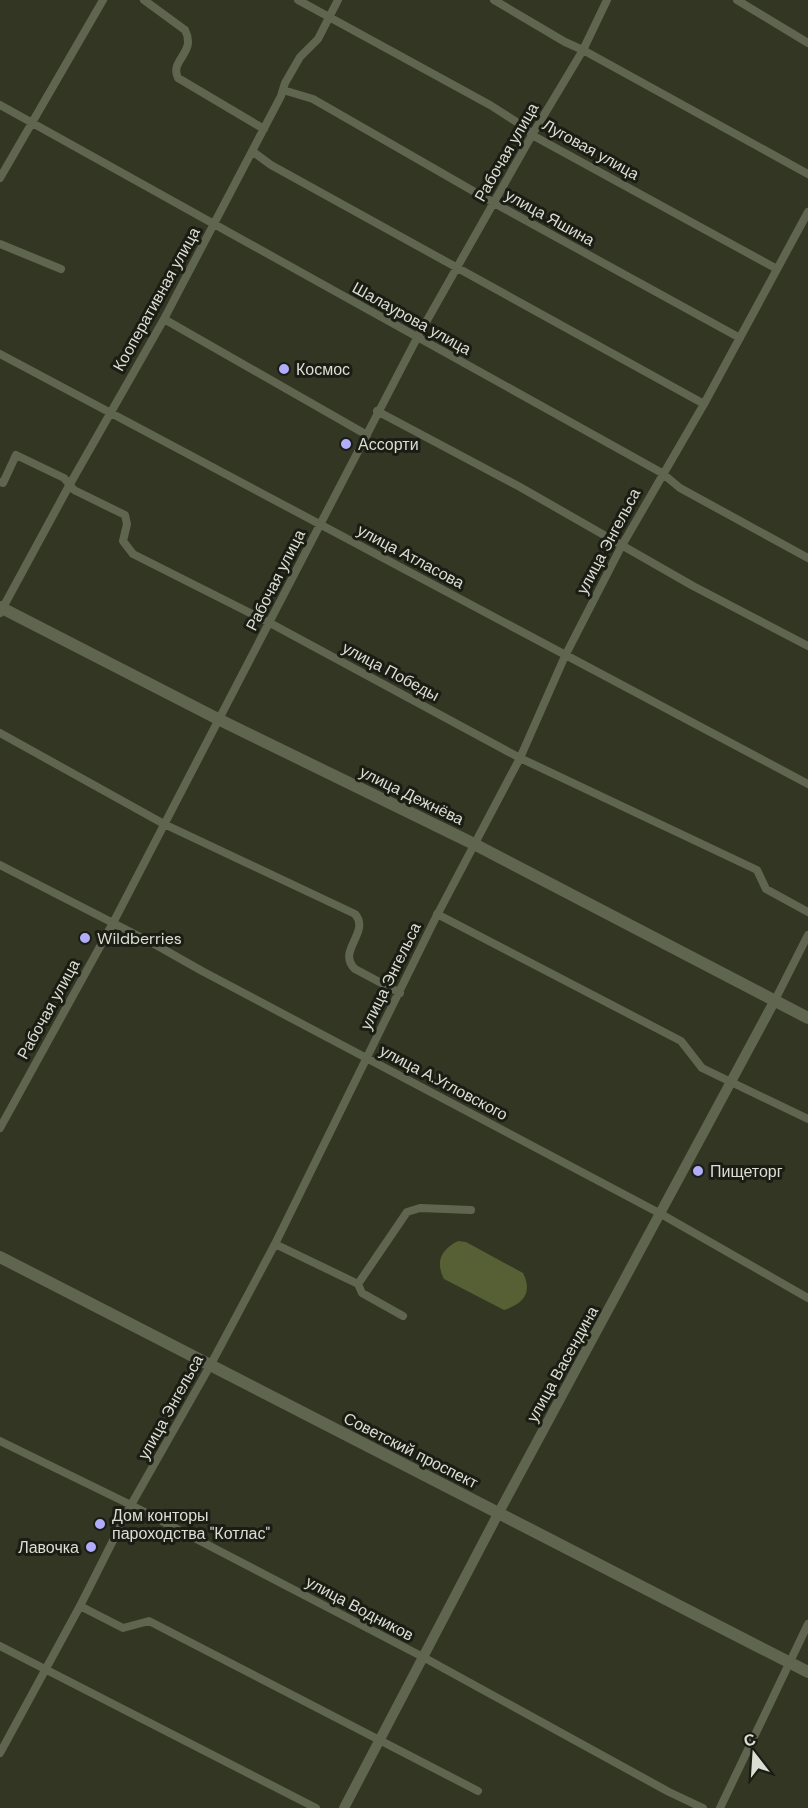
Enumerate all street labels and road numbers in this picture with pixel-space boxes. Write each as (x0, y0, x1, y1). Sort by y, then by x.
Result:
street label: Рабочая улица (470, 99, 543, 206)
street label: Луговая улица (539, 114, 643, 185)
street label: улица Яшина (501, 184, 598, 251)
street label: Кооперативная улица (108, 223, 205, 375)
street label: Шалаурова улица (349, 277, 475, 360)
street label: улица Энгельса (572, 485, 645, 598)
street label: улица Атласова (354, 519, 468, 593)
street label: Рабочая улица (241, 526, 310, 634)
street label: улица Победы (339, 637, 443, 706)
street label: улица Дежнёва (356, 761, 467, 830)
street label: улица Энгельса (355, 919, 426, 1033)
street label: Рабочая улица (12, 956, 85, 1063)
street label: улица А.Угловского (376, 1040, 512, 1125)
street label: улица Васендина (522, 1302, 603, 1426)
street label: улица Энгельса (133, 1351, 208, 1463)
street label: Советский проспект (340, 1408, 482, 1494)
street label: улица Водников (302, 1571, 417, 1646)

